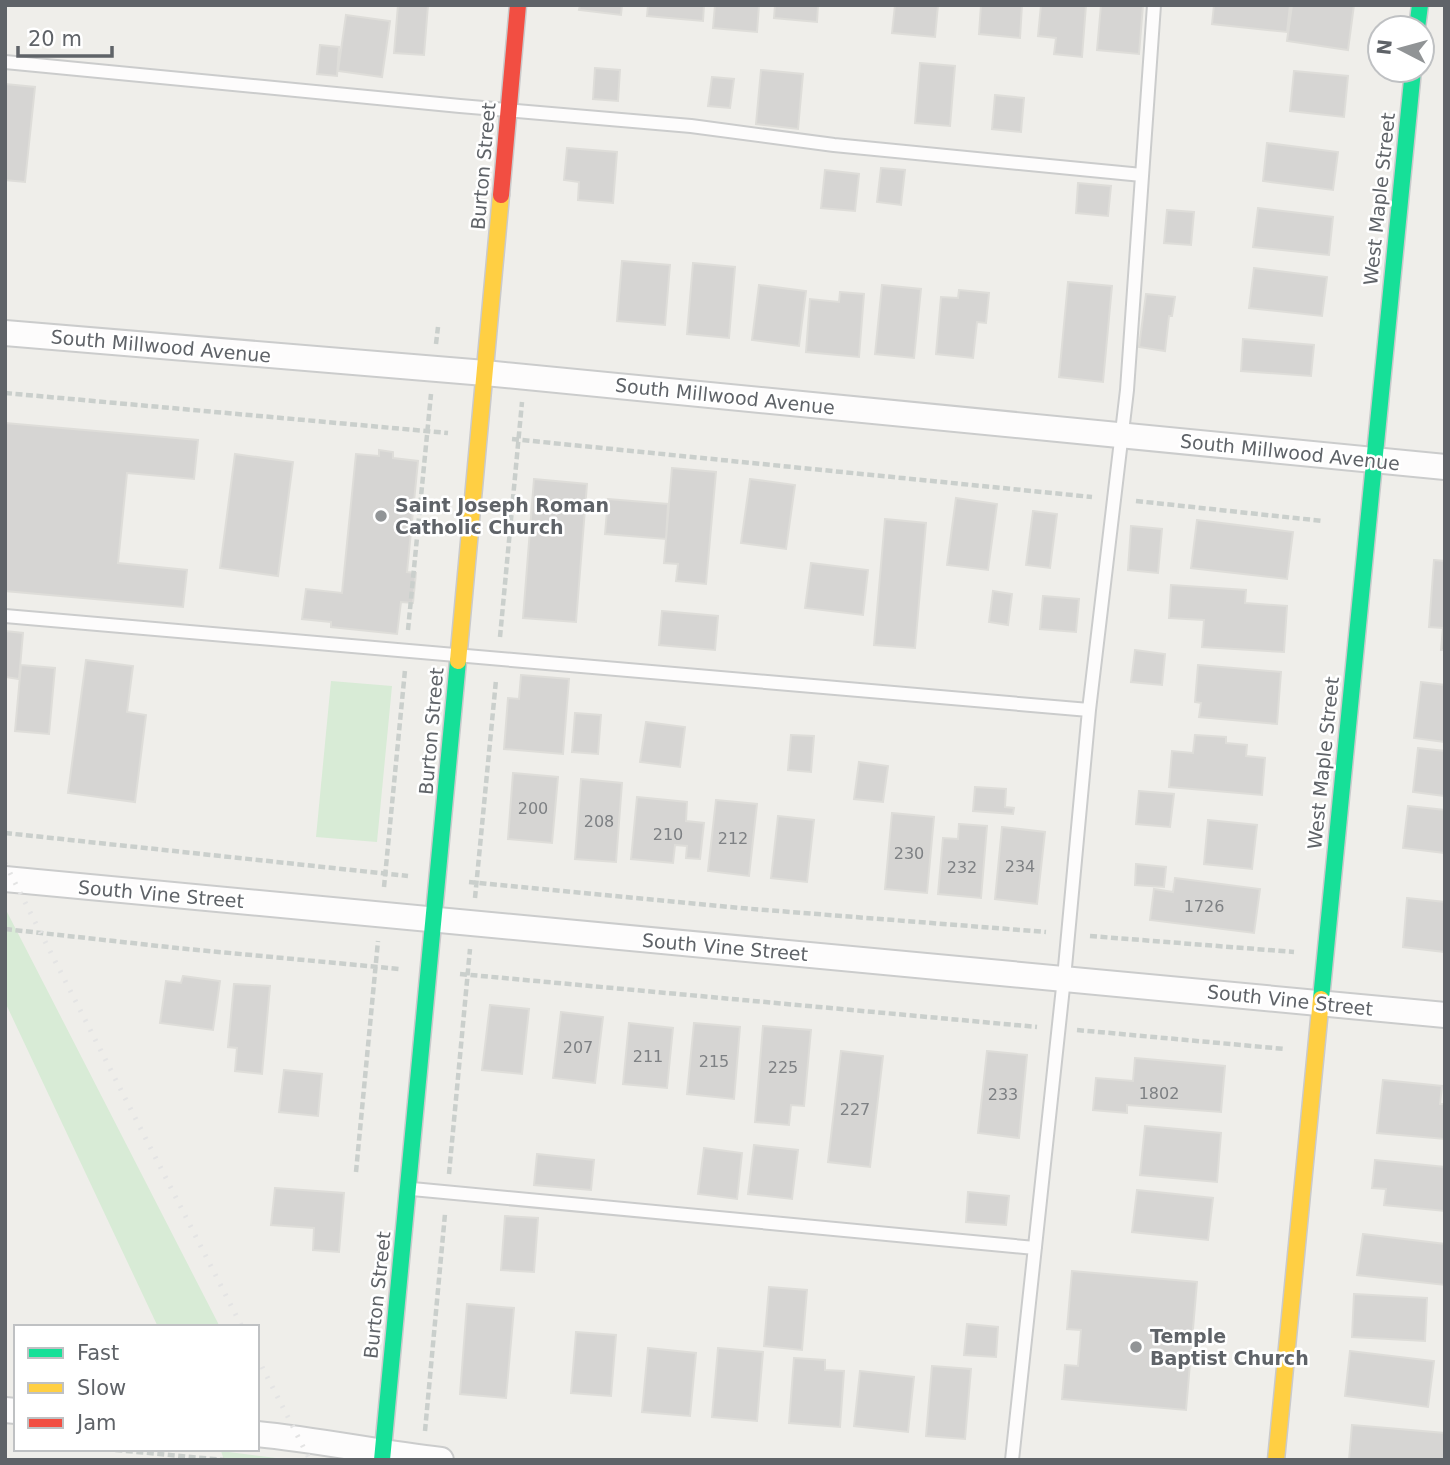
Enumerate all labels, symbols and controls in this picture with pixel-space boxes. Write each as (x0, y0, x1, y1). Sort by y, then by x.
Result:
scale bar (18, 14, 112, 58)
north arrow (1366, 14, 1436, 84)
text: 20 m (28, 27, 82, 51)
text: N (1372, 38, 1396, 56)
street label: Burton Street (466, 101, 500, 231)
street label: West Maple Street (1359, 112, 1399, 286)
street label: South Millwood Avenue (50, 325, 272, 367)
street label: South Millwood Avenue (614, 374, 836, 418)
street label: South Millwood Avenue (1179, 430, 1401, 474)
place label: Saint Joseph Roman Catholic Church (395, 494, 609, 538)
marker: Saint Joseph Roman Catholic Church (373, 508, 389, 524)
street label: Burton Street (414, 666, 448, 796)
street label: West Maple Street (1303, 676, 1343, 850)
house number: 200 (518, 799, 548, 818)
house number: 208 (584, 812, 614, 831)
house number: 210 (653, 825, 683, 844)
house number: 212 (718, 829, 748, 848)
house number: 230 (894, 844, 924, 863)
house number: 234 (1005, 857, 1035, 876)
house number: 232 (947, 858, 977, 877)
street label: South Vine Street (77, 876, 245, 912)
house number: 1726 (1184, 897, 1224, 916)
street label: South Vine Street (641, 929, 809, 965)
street label: South Vine Street (1206, 980, 1374, 1020)
house number: 207 (563, 1038, 593, 1057)
house number: 211 (633, 1047, 663, 1066)
house number: 215 (699, 1052, 729, 1071)
house number: 225 (768, 1058, 798, 1077)
house number: 1802 (1139, 1084, 1179, 1103)
house number: 233 (988, 1085, 1018, 1104)
house number: 227 (840, 1100, 870, 1119)
street label: Burton Street (359, 1230, 395, 1360)
legend (14, 1325, 259, 1451)
place label: Temple Baptist Church (1150, 1325, 1309, 1369)
marker: Temple Baptist Church (1128, 1339, 1144, 1355)
text: Fast (77, 1341, 119, 1365)
text: Slow (77, 1376, 126, 1400)
text: Jam (75, 1411, 117, 1435)

